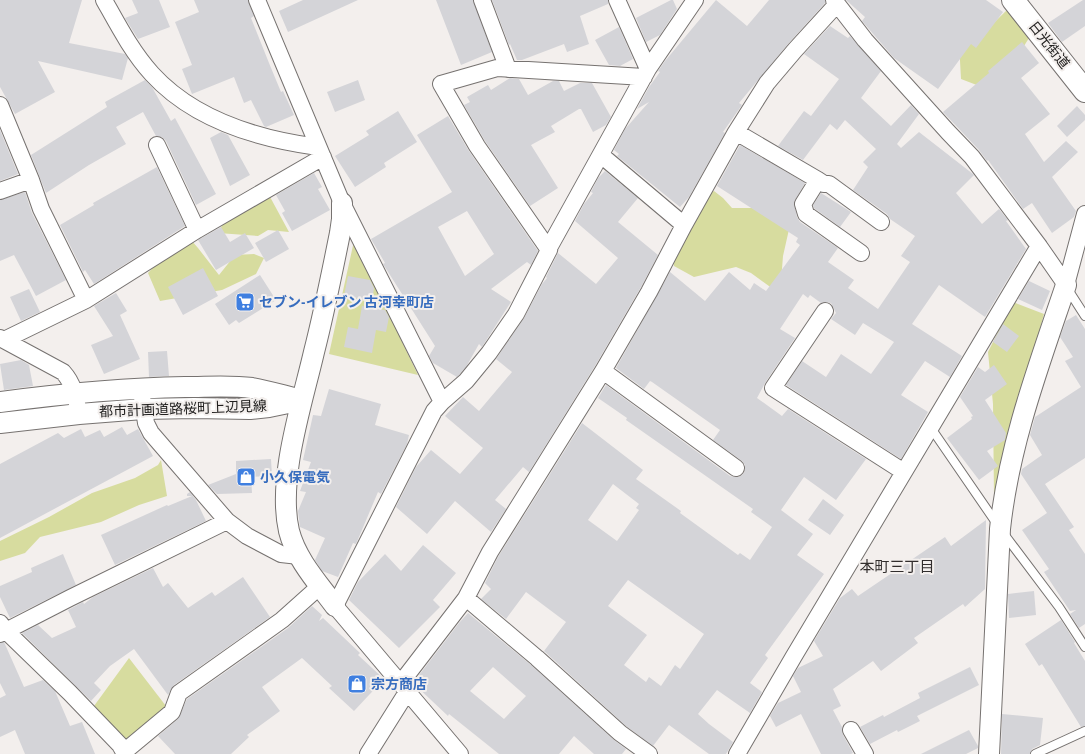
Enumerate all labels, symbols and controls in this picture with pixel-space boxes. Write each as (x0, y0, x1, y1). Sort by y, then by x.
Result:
street label: 日光街道 (1025, 18, 1073, 72)
supermarket icon: セブン-イレブン 古河幸町店 (234, 291, 256, 313)
place label: セブン-イレブン 古河幸町店 (259, 294, 434, 311)
street label: 都市計画道路桜町上辺見線 (99, 398, 267, 420)
shop icon: 小久保電気 (235, 466, 257, 488)
place label: 小久保電気 (260, 469, 330, 486)
district label: 本町三丁目 (859, 558, 935, 576)
shop icon: 宗方商店 (346, 673, 368, 695)
place label: 宗方商店 (371, 676, 427, 693)

